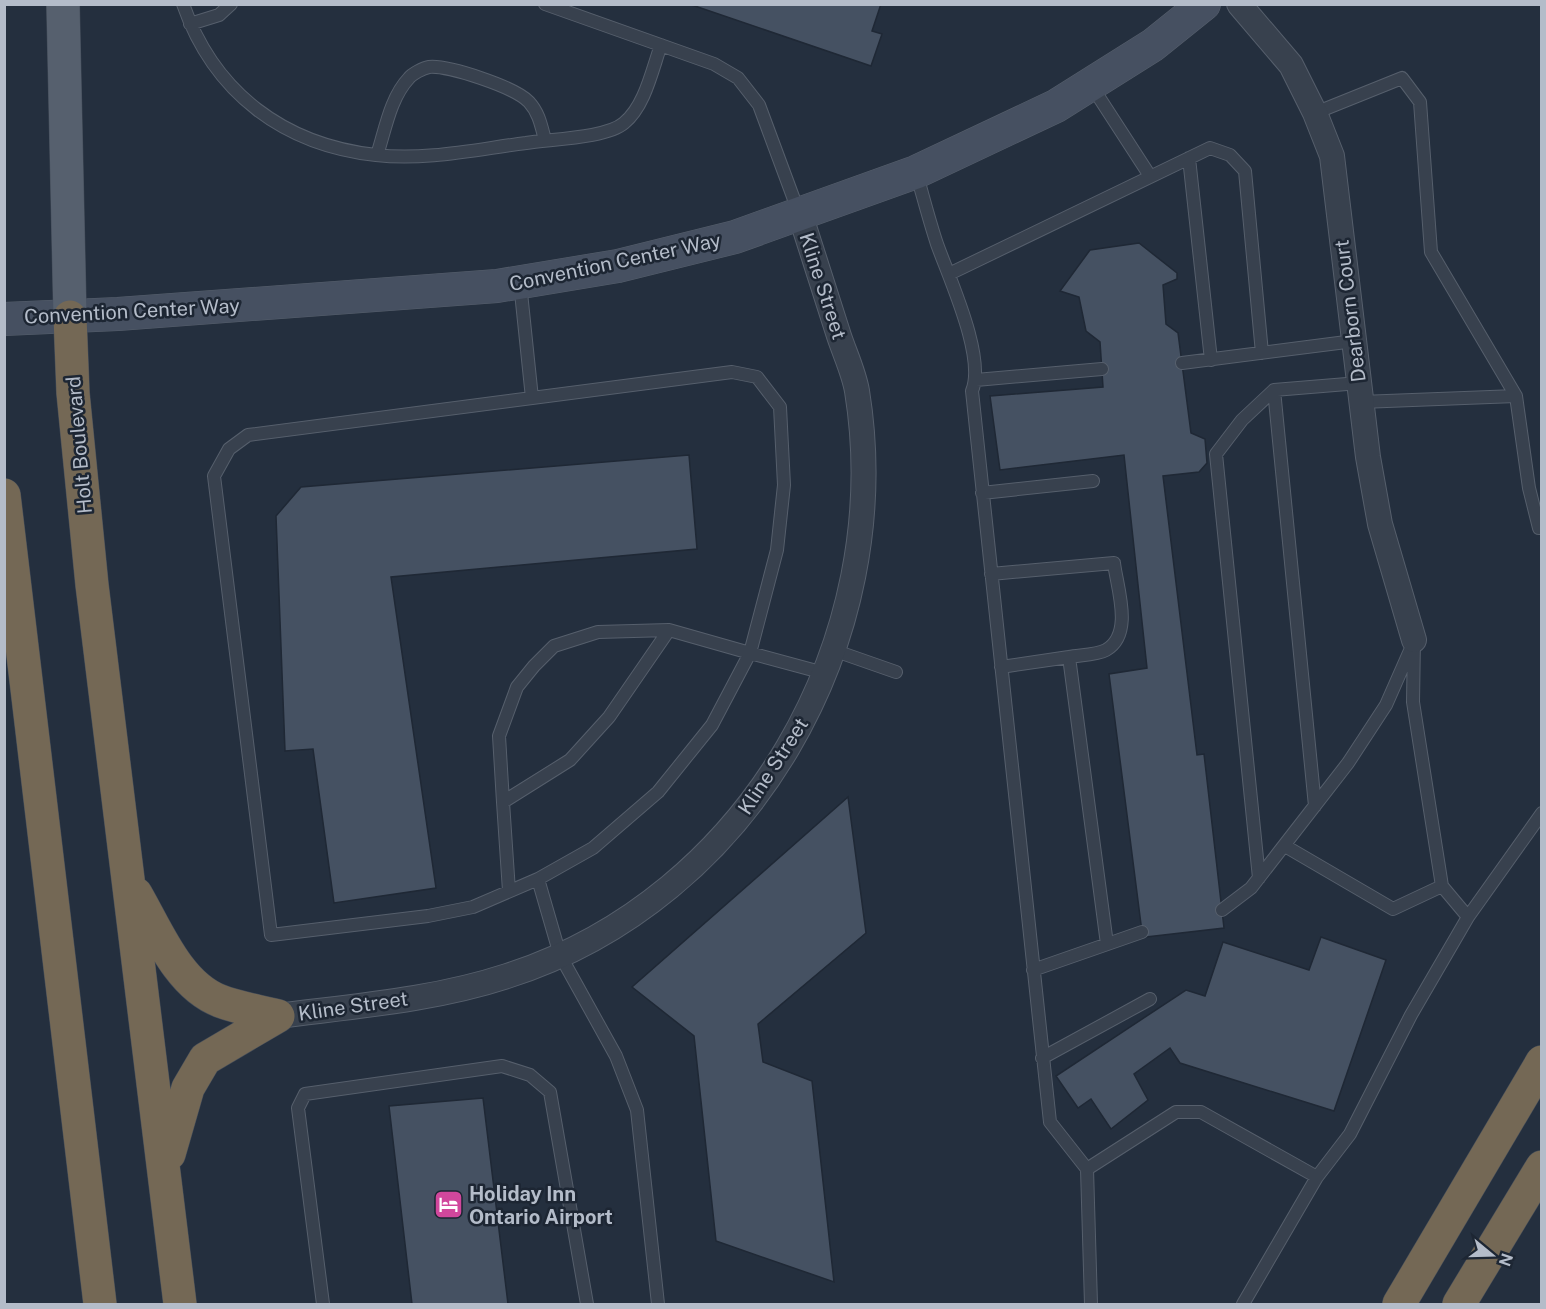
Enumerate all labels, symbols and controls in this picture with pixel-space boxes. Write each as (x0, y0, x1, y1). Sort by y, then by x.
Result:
street label: Convention Center Way (507, 228, 723, 296)
street label: Kline Street (794, 230, 852, 342)
street label: Dearborn Court (1329, 238, 1371, 384)
street label: Convention Center Way (24, 293, 241, 329)
street label: Holt Boulevard (61, 375, 97, 515)
street label: Kline Street (733, 713, 813, 819)
street label: Kline Street (297, 986, 409, 1026)
place label: Holiday Inn Ontario Airport (469, 1182, 613, 1229)
hotel icon: Holiday Inn Ontario Airport (432, 1189, 464, 1221)
north arrow (1462, 1225, 1522, 1285)
text: N (1495, 1251, 1517, 1269)

